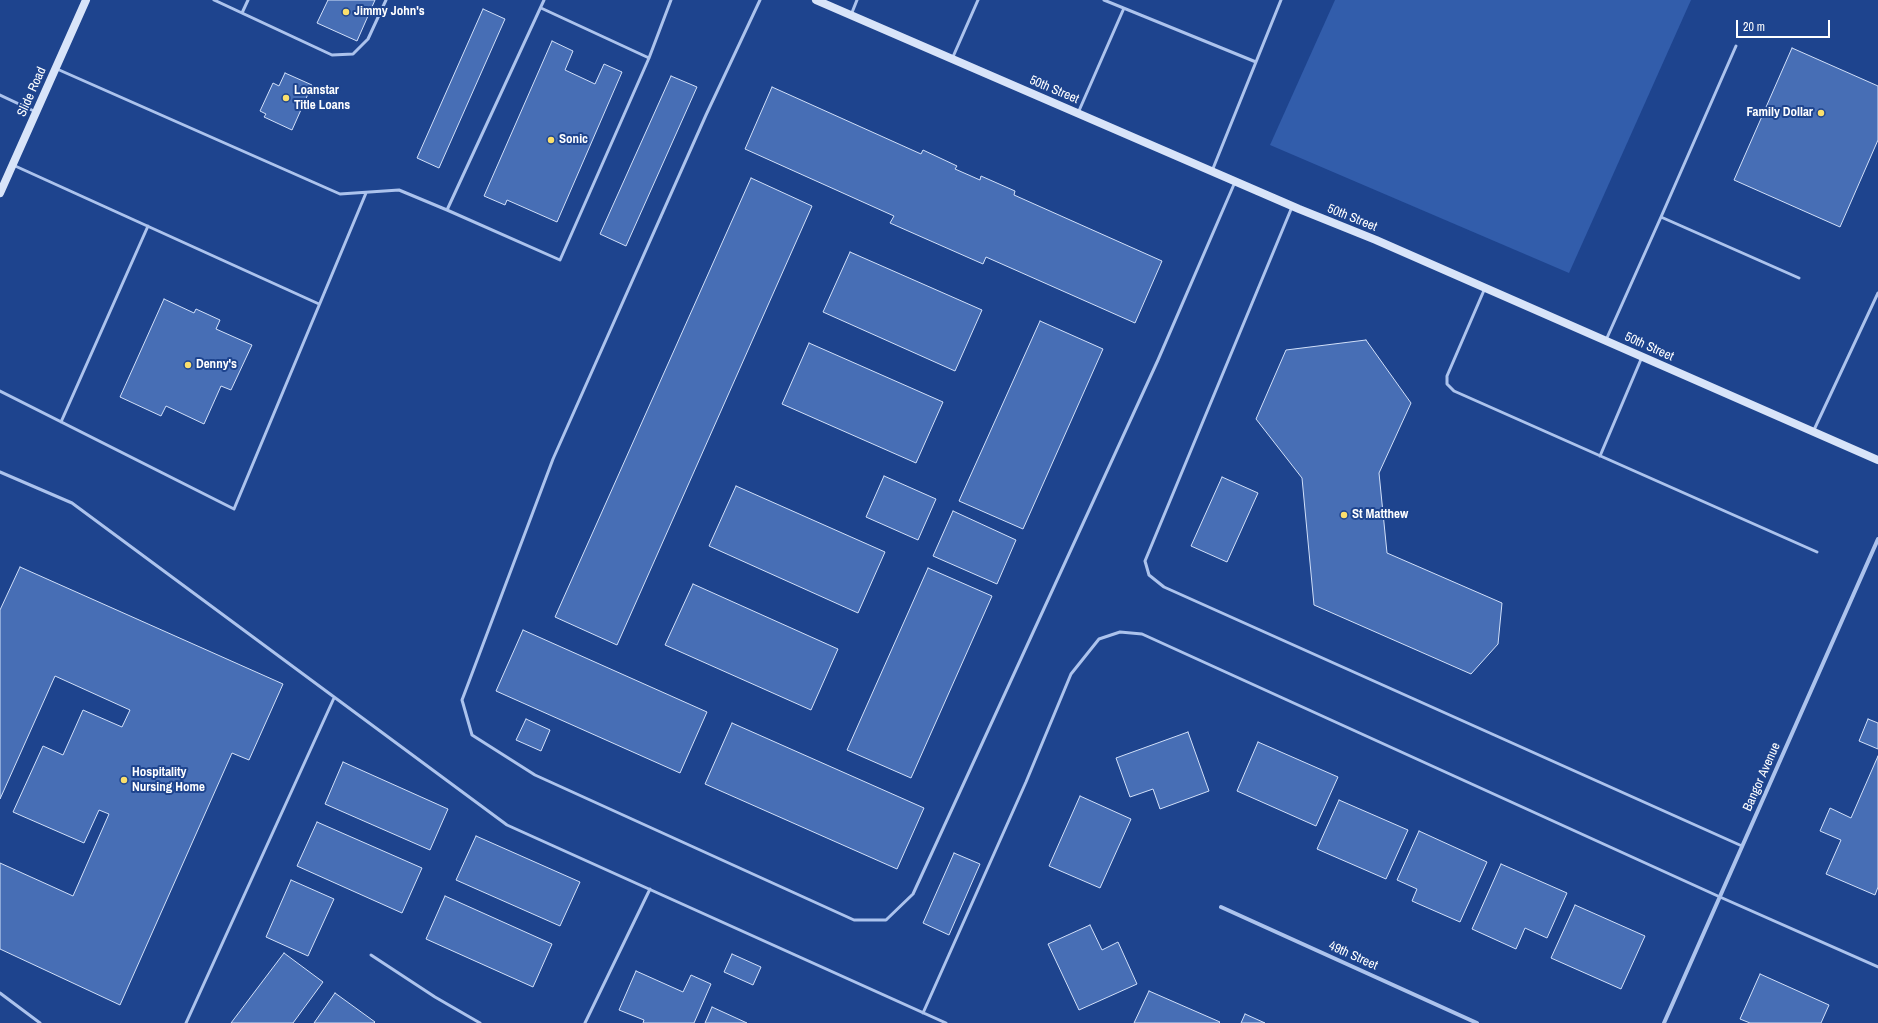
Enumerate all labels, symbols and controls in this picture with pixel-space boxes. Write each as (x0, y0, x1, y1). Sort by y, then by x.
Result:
place label: Jimmy John's (354, 4, 425, 20)
marker: Jimmy John's (341, 7, 351, 17)
scale bar (1738, 12, 1832, 38)
text: 20 m (1743, 19, 1765, 35)
street label: Slide Road (14, 65, 50, 119)
street label: 50th Street (1027, 73, 1081, 107)
place label: Loanstar Title Loans (294, 83, 350, 114)
marker: Loanstar Title Loans (281, 93, 291, 103)
place label: Family Dollar (1747, 105, 1813, 121)
marker: Family Dollar (1816, 108, 1826, 118)
place label: Sonic (559, 132, 588, 148)
marker: Sonic (546, 135, 556, 145)
street label: 50th Street (1325, 201, 1379, 235)
street label: 50th Street (1622, 329, 1676, 365)
place label: Denny's (196, 357, 237, 373)
marker: Denny's (183, 360, 193, 370)
place label: St Matthew (1352, 507, 1408, 523)
marker: St Matthew (1339, 510, 1349, 520)
street label: Bangor Avenue (1740, 740, 1784, 814)
place label: Hospitality Nursing Home (132, 765, 205, 796)
marker: Hospitality Nursing Home (119, 775, 129, 785)
street label: 49th Street (1326, 938, 1380, 974)

